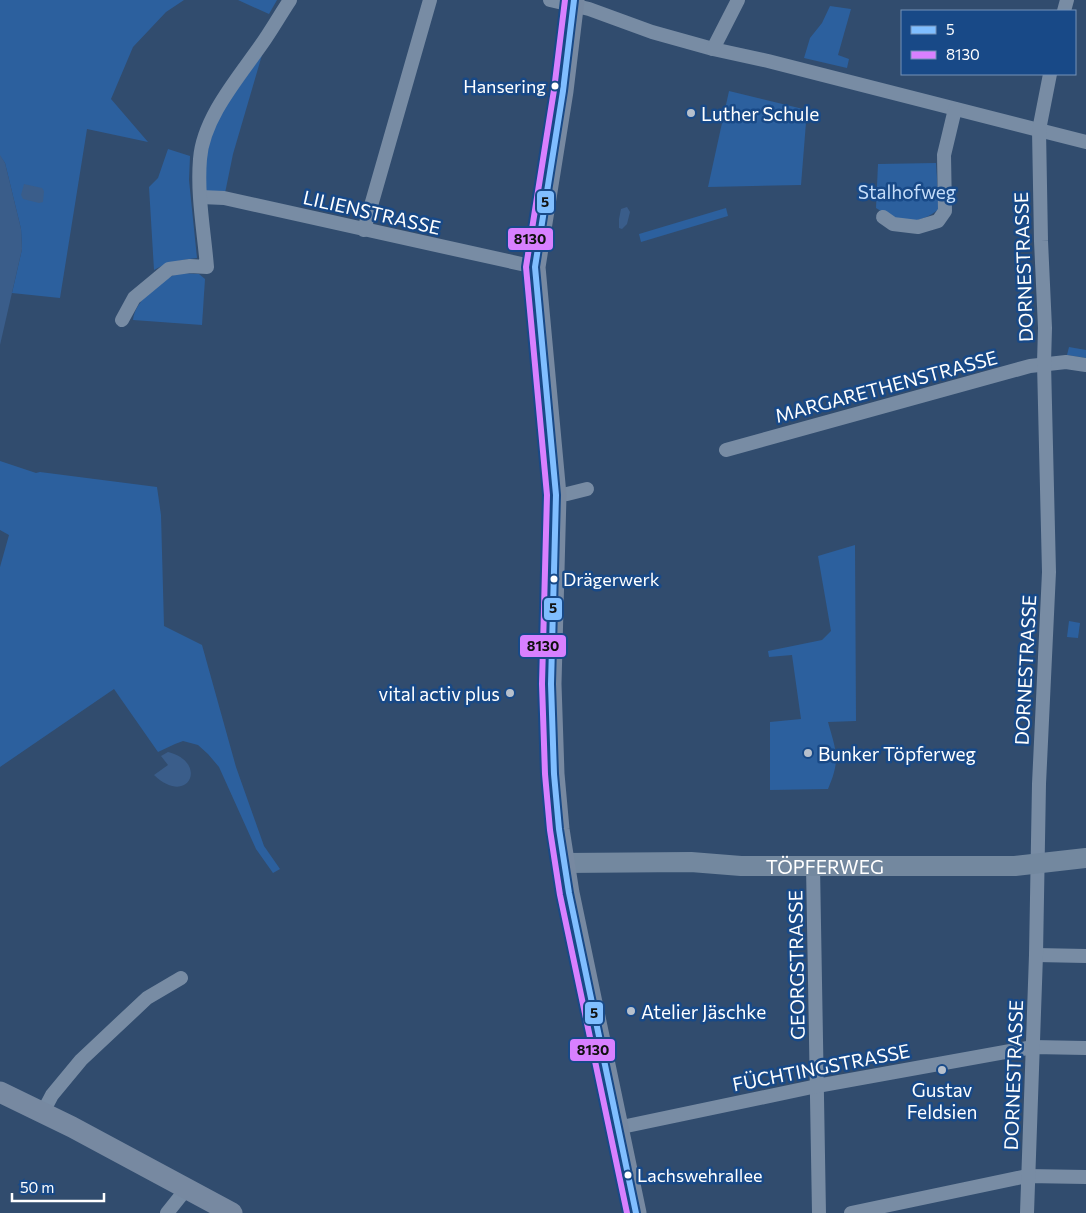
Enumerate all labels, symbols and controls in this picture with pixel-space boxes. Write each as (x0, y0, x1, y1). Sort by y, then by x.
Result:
legend (901, 10, 1076, 75)
text: 5 (946, 20, 955, 38)
text: 8130 (946, 45, 980, 63)
place label: Hansering (463, 75, 546, 97)
marker: Hansering (550, 81, 560, 91)
place label: Luther Schule (701, 102, 819, 125)
marker: Luther Schule (685, 107, 697, 119)
park label: Stalhofweg (858, 180, 956, 203)
street label: LILIENSTRASSE (301, 185, 443, 239)
line badge: 5 (536, 190, 555, 214)
street label: DORNESTRASSE (1009, 191, 1037, 343)
text: 5 (541, 193, 549, 210)
line badge: 8130 (507, 227, 554, 251)
text: 8130 (514, 230, 546, 247)
street label: MARGARETHENSTRASSE (772, 345, 1000, 427)
place label: Drägerwerk (563, 568, 660, 590)
marker: Drägerwerk (549, 574, 559, 584)
street label: DORNESTRASSE (1010, 594, 1040, 746)
line badge: 5 (543, 597, 563, 621)
text: 5 (549, 599, 557, 616)
line badge: 8130 (519, 634, 567, 658)
text: 8130 (527, 637, 559, 654)
place label: vital activ plus (378, 682, 500, 705)
marker: vital activ plus (504, 687, 516, 699)
place label: Bunker Töpferweg (818, 742, 976, 765)
marker: Bunker Töpferweg (802, 747, 814, 759)
street label: TÖPFERWEG (766, 855, 884, 878)
street label: GEORGSTRASSE (783, 890, 809, 1040)
street label: DORNESTRASSE (999, 999, 1027, 1151)
place label: Atelier Jäschke (641, 1000, 766, 1023)
line badge: 5 (584, 1001, 604, 1025)
text: 5 (590, 1004, 598, 1021)
marker: Atelier Jäschke (625, 1005, 637, 1017)
line badge: 8130 (569, 1038, 616, 1062)
street label: FÜCHTINGSTRASSE (730, 1039, 912, 1095)
text: 8130 (577, 1041, 609, 1058)
marker: Gustav Feldsien (936, 1064, 948, 1076)
place label: Gustav Feldsien (907, 1078, 977, 1123)
place label: Lachswehrallee (637, 1164, 762, 1186)
scale bar (12, 1170, 105, 1202)
marker: Lachswehrallee (623, 1170, 633, 1180)
text: 50 m (20, 1178, 54, 1196)

